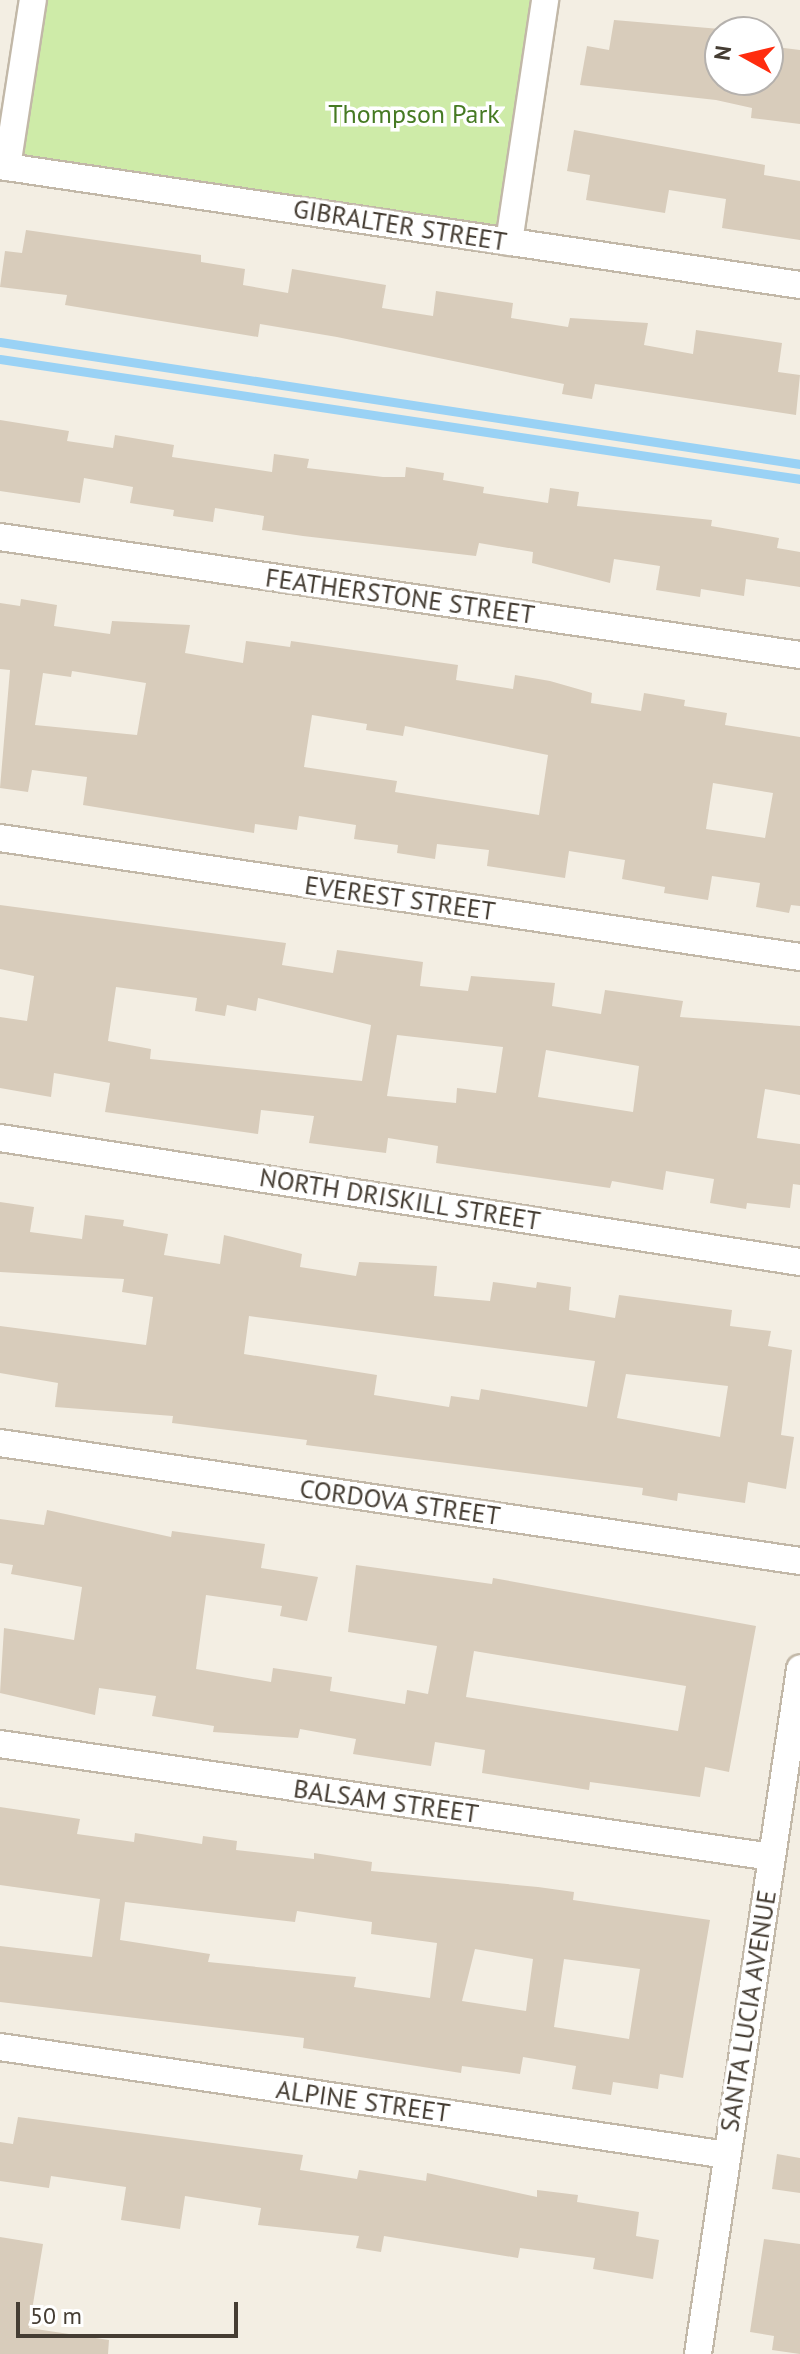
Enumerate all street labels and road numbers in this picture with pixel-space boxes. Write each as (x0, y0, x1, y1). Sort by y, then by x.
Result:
street label: GIBRALTER STREET (291, 193, 509, 257)
street label: FEATHERSTONE STREET (263, 562, 537, 630)
street label: EVEREST STREET (302, 869, 498, 927)
street label: NORTH DRISKILL STREET (257, 1161, 543, 1237)
street label: CORDOVA STREET (297, 1472, 503, 1532)
street label: BALSAM STREET (292, 1773, 480, 1829)
street label: SANTA LUCIA AVENUE (713, 1886, 783, 2136)
street label: ALPINE STREET (274, 2073, 452, 2129)

